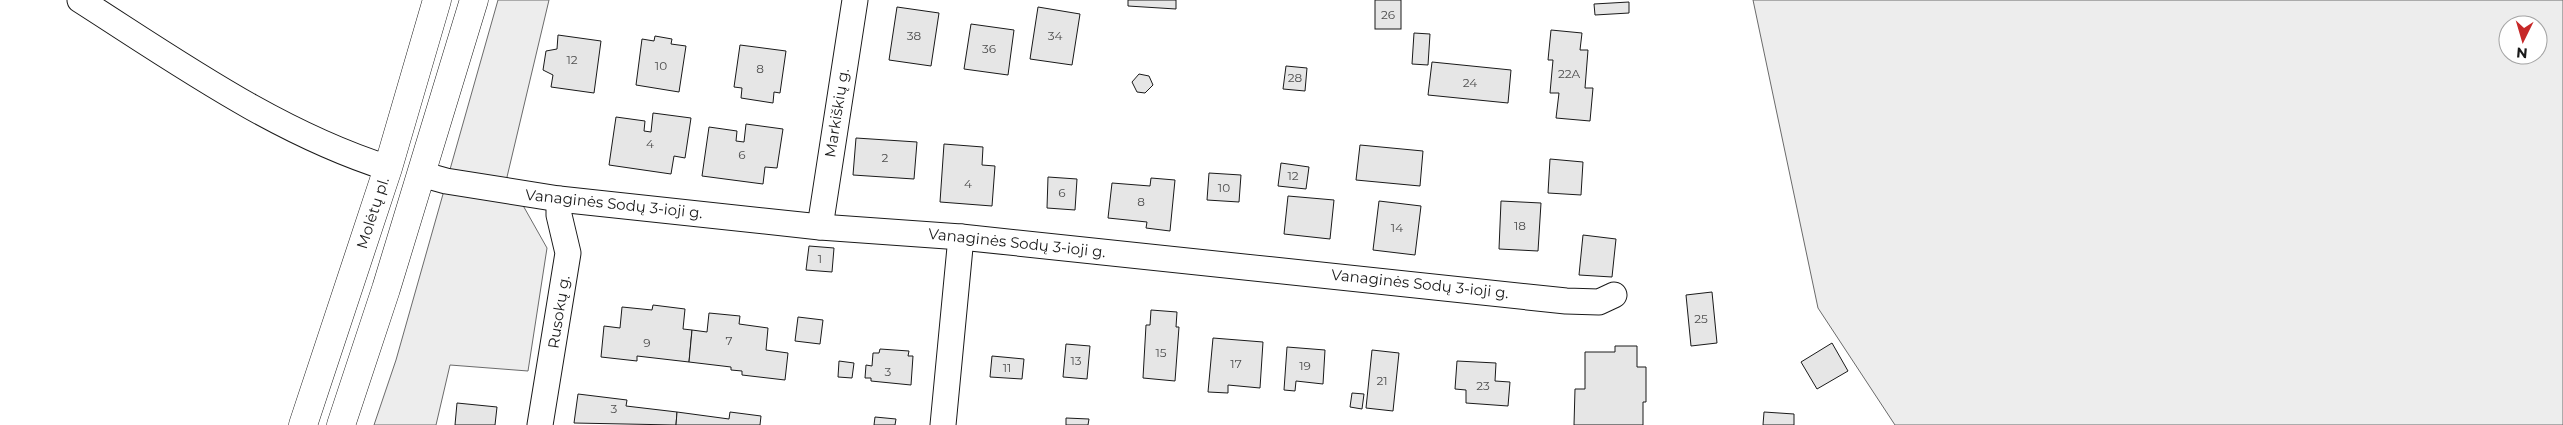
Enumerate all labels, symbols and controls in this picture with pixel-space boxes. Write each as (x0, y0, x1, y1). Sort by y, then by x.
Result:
house number: 26 (1381, 7, 1395, 22)
north arrow (2498, 15, 2548, 65)
house number: 38 (907, 28, 922, 43)
house number: 34 (1048, 28, 1062, 43)
house number: 36 (982, 41, 996, 56)
text: N (2515, 43, 2528, 62)
house number: 12 (566, 52, 578, 67)
house number: 10 (655, 58, 667, 73)
house number: 8 (756, 61, 764, 76)
house number: 22A (1558, 66, 1581, 81)
street label: Markiškių g. (820, 67, 853, 159)
house number: 28 (1288, 70, 1303, 85)
house number: 24 (1463, 75, 1477, 90)
house number: 4 (646, 136, 654, 151)
house number: 6 (738, 147, 746, 162)
house number: 2 (882, 150, 889, 165)
house number: 12 (1287, 168, 1299, 183)
street label: Molėtų pl. (352, 175, 393, 251)
house number: 4 (964, 176, 972, 191)
house number: 10 (1218, 180, 1230, 195)
street label: Vanaginės Sodų 3-ioji g. (524, 185, 704, 222)
house number: 6 (1058, 185, 1066, 200)
house number: 8 (1137, 194, 1145, 209)
house number: 18 (1514, 218, 1526, 233)
house number: 14 (1391, 220, 1403, 235)
street label: Vanaginės Sodų 3-ioji g. (927, 224, 1107, 261)
house number: 1 (818, 251, 822, 266)
street label: Vanaginės Sodų 3-ioji g. (1330, 265, 1510, 302)
street label: Rusokų g. (543, 274, 574, 350)
house number: 25 (1694, 311, 1708, 326)
house number: 7 (725, 333, 733, 348)
house number: 9 (643, 335, 651, 350)
house number: 15 (1155, 345, 1167, 360)
house number: 13 (1070, 353, 1082, 368)
house number: 17 (1230, 356, 1242, 371)
house number: 19 (1299, 358, 1311, 373)
house number: 11 (1003, 360, 1011, 375)
house number: 3 (885, 364, 892, 379)
house number: 21 (1376, 373, 1388, 388)
house number: 23 (1476, 378, 1490, 393)
house number: 3 (611, 401, 618, 416)

